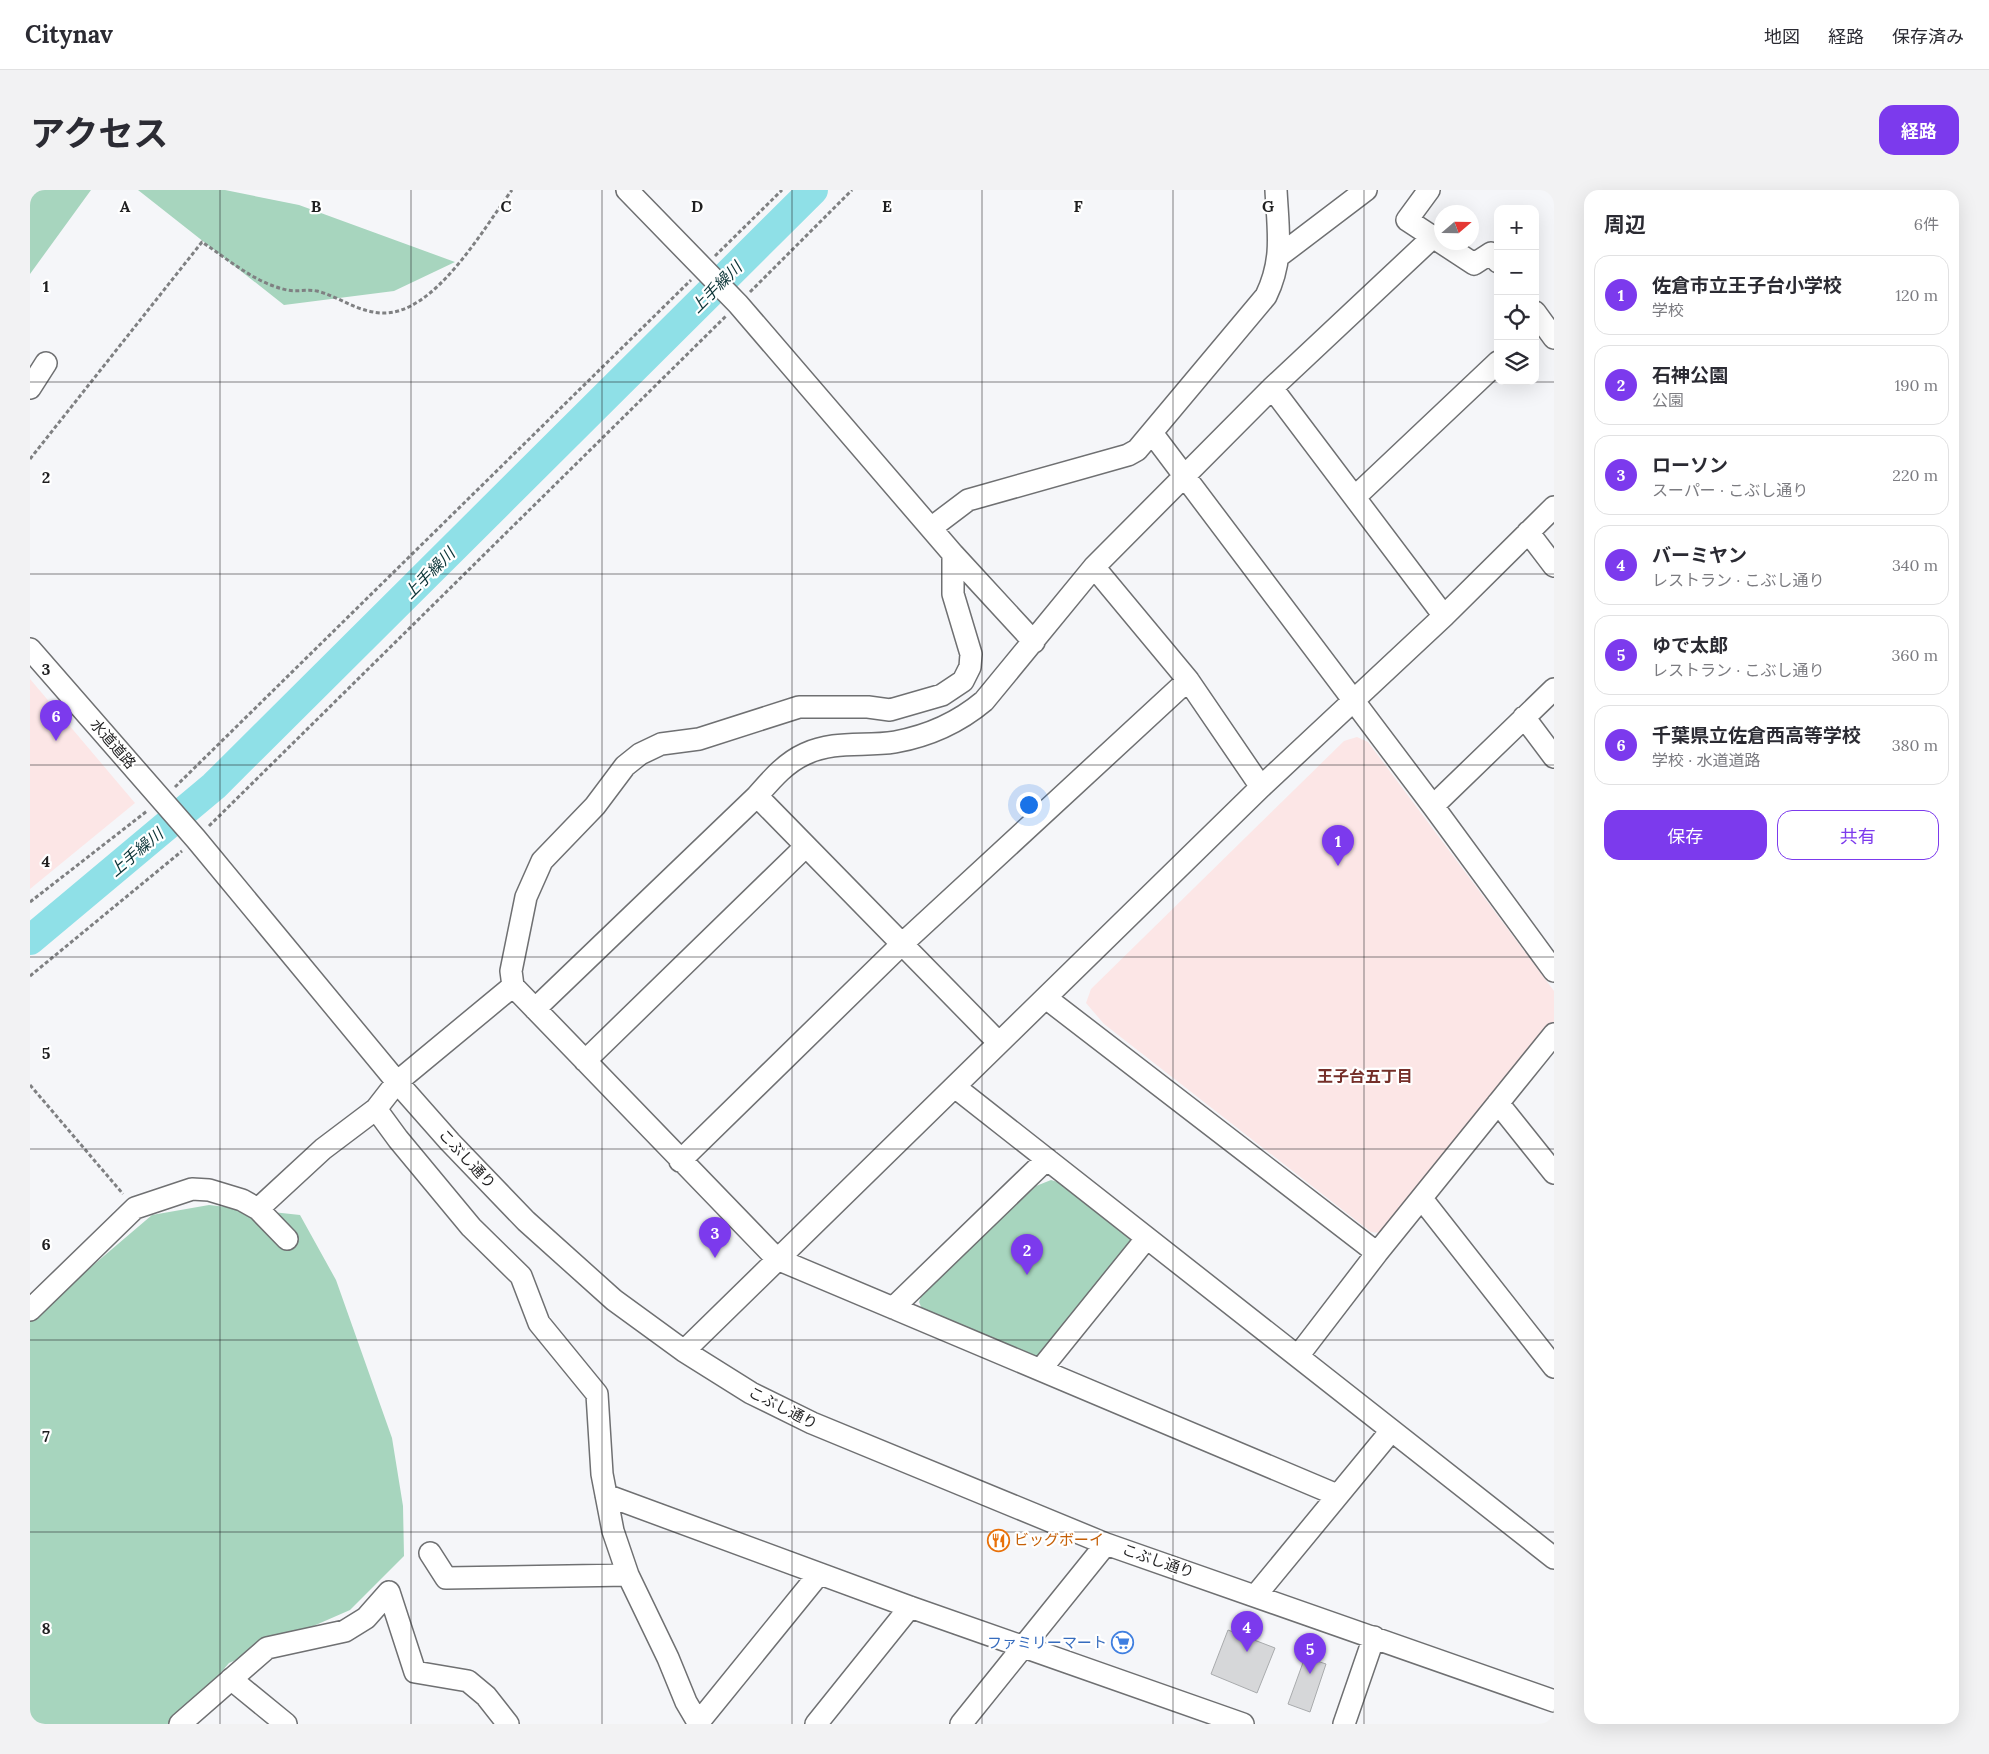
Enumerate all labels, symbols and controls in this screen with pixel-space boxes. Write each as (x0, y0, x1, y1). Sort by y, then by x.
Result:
text: Citynav (25, 19, 113, 50)
text: 地図 (1764, 25, 1800, 48)
text: 経路 (1828, 25, 1864, 48)
text: 保存済み (1892, 25, 1964, 48)
button: 経路 (1879, 105, 1959, 155)
text: アクセス (30, 111, 168, 156)
text: A (120, 196, 131, 216)
text: B (311, 196, 322, 216)
text: C (500, 196, 512, 216)
text: D (691, 196, 703, 216)
text: E (882, 196, 892, 216)
text: F (1073, 196, 1083, 216)
text: G (1262, 196, 1274, 216)
north arrow (1434, 205, 1479, 250)
map controls (1494, 205, 1539, 385)
button: + (1494, 205, 1539, 250)
text: 周辺 (1604, 211, 1646, 238)
text: 6件 (1914, 214, 1939, 234)
button: − (1494, 250, 1539, 295)
water label: 上手繰川 (686, 256, 747, 317)
text: 佐倉市立王子台小学校 (1652, 273, 1842, 297)
text: 1 (43, 276, 49, 296)
text: 1 (1618, 285, 1624, 305)
text: 120 m (1895, 285, 1938, 305)
button: locate (1494, 295, 1539, 340)
text: 学校 (1652, 300, 1684, 320)
button: layers (1494, 340, 1539, 385)
text: 石神公園 (1652, 363, 1728, 387)
text: 2 (1617, 375, 1625, 395)
text: 190 m (1894, 375, 1938, 395)
text: 公園 (1652, 390, 1684, 410)
text: ローソン (1652, 453, 1728, 477)
text: 3 (1617, 465, 1625, 485)
text: 220 m (1892, 465, 1938, 485)
text: 2 (42, 467, 50, 487)
text: スーパー · こぶし通り (1652, 480, 1808, 500)
water label: 上手繰川 (399, 542, 460, 603)
text: バーミヤン (1652, 543, 1747, 567)
text: 4 (1617, 555, 1625, 575)
text: 340 m (1892, 555, 1938, 575)
text: レストラン · こぶし通り (1652, 570, 1824, 590)
text: ゆで太郎 (1652, 633, 1728, 657)
text: 5 (1617, 645, 1625, 665)
text: 360 m (1891, 645, 1938, 665)
text: 3 (42, 659, 51, 679)
text: レストラン · こぶし通り (1652, 660, 1824, 680)
pin: 6 (40, 700, 72, 741)
street label: 水道道路 (87, 715, 140, 773)
text: 千葉県立佐倉西高等学校 (1652, 723, 1861, 747)
text: 6 (1616, 735, 1626, 755)
text: 380 m (1892, 735, 1938, 755)
text: 学校 · 水道道路 (1652, 750, 1760, 770)
your location (1016, 792, 1042, 818)
button: 保存 (1604, 810, 1767, 860)
button: 共有 (1777, 810, 1939, 860)
water label: 上手繰川 (105, 822, 168, 880)
pin: 1 (1322, 825, 1354, 866)
text: 4 (42, 851, 51, 871)
text: 5 (42, 1043, 51, 1063)
district label: 王子台五丁目 (1317, 1066, 1413, 1086)
street label: こぶし通り (435, 1125, 500, 1193)
pin: 3 (699, 1217, 731, 1258)
text: 6 (41, 1234, 51, 1254)
pin: 2 (1011, 1234, 1043, 1275)
street label: こぶし通り (745, 1382, 821, 1433)
text: 7 (42, 1426, 50, 1446)
restaurant icon: ビッグボーイ (986, 1528, 1010, 1552)
place label: ビッグボーイ (1014, 1530, 1104, 1549)
street label: こぶし通り (1120, 1539, 1197, 1582)
pin: 4 (1231, 1611, 1263, 1652)
text: 8 (41, 1618, 51, 1638)
supermarket icon: ファミリーマート (1111, 1631, 1135, 1655)
place label: ファミリーマート (987, 1633, 1107, 1652)
pin: 5 (1294, 1633, 1326, 1674)

